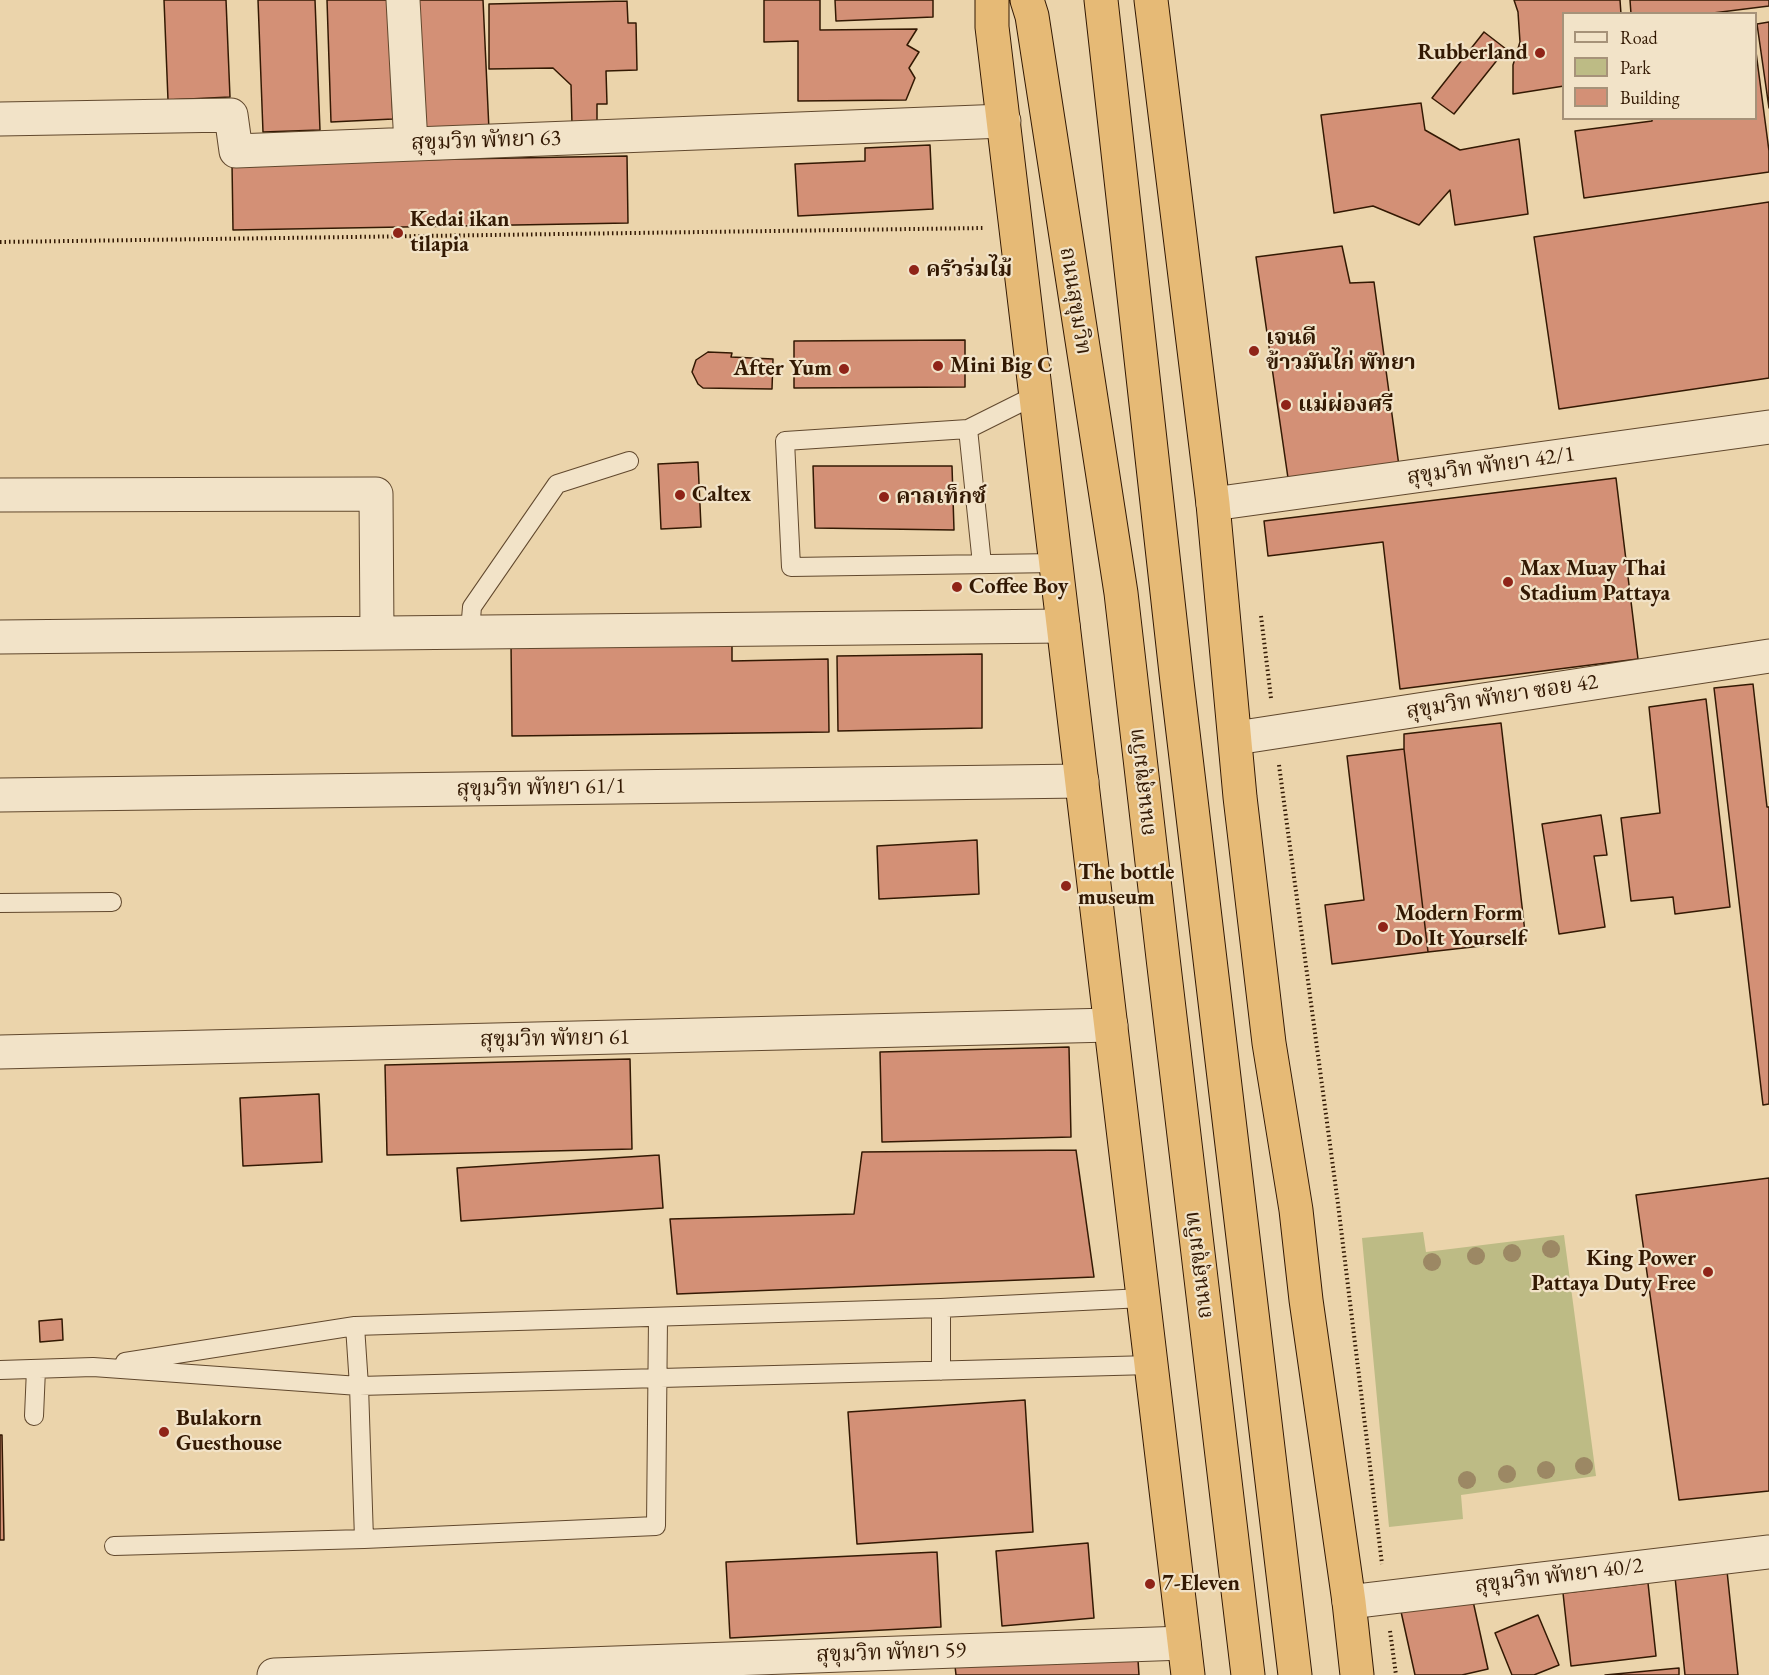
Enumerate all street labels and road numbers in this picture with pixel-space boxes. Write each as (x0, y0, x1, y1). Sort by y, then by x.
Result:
street label: สุขุมวิท พัทยา 63 (411, 125, 561, 157)
street label: ถนนสุขุมวิท (1053, 245, 1097, 357)
street label: สุขุมวิท พัทยา 42/1 (1405, 441, 1577, 491)
street label: สุขุมวิท พัทยา ซอย 42 (1404, 669, 1600, 725)
street label: ถนนสุขุมวิท (1124, 727, 1162, 837)
street label: สุขุมวิท พัทยา 61/1 (456, 773, 626, 803)
street label: สุขุมวิท พัทยา 61 (480, 1024, 630, 1054)
street label: ถนนสุขุมวิท (1179, 1210, 1219, 1320)
street label: สุขุมวิท พัทยา 40/2 (1473, 1553, 1645, 1599)
street label: สุขุมวิท พัทยา 59 (816, 1637, 966, 1669)

